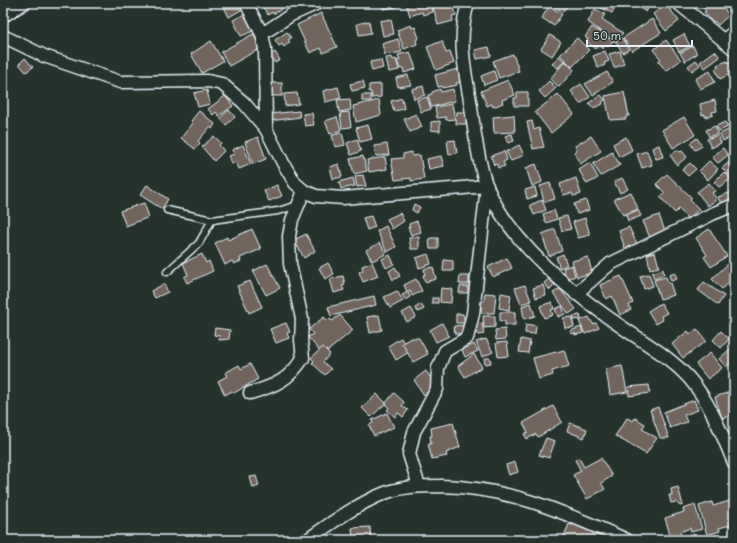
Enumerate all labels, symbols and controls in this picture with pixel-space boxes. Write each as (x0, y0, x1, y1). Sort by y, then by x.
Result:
scale bar (587, 22, 692, 48)
text: 50 m (593, 28, 622, 43)

